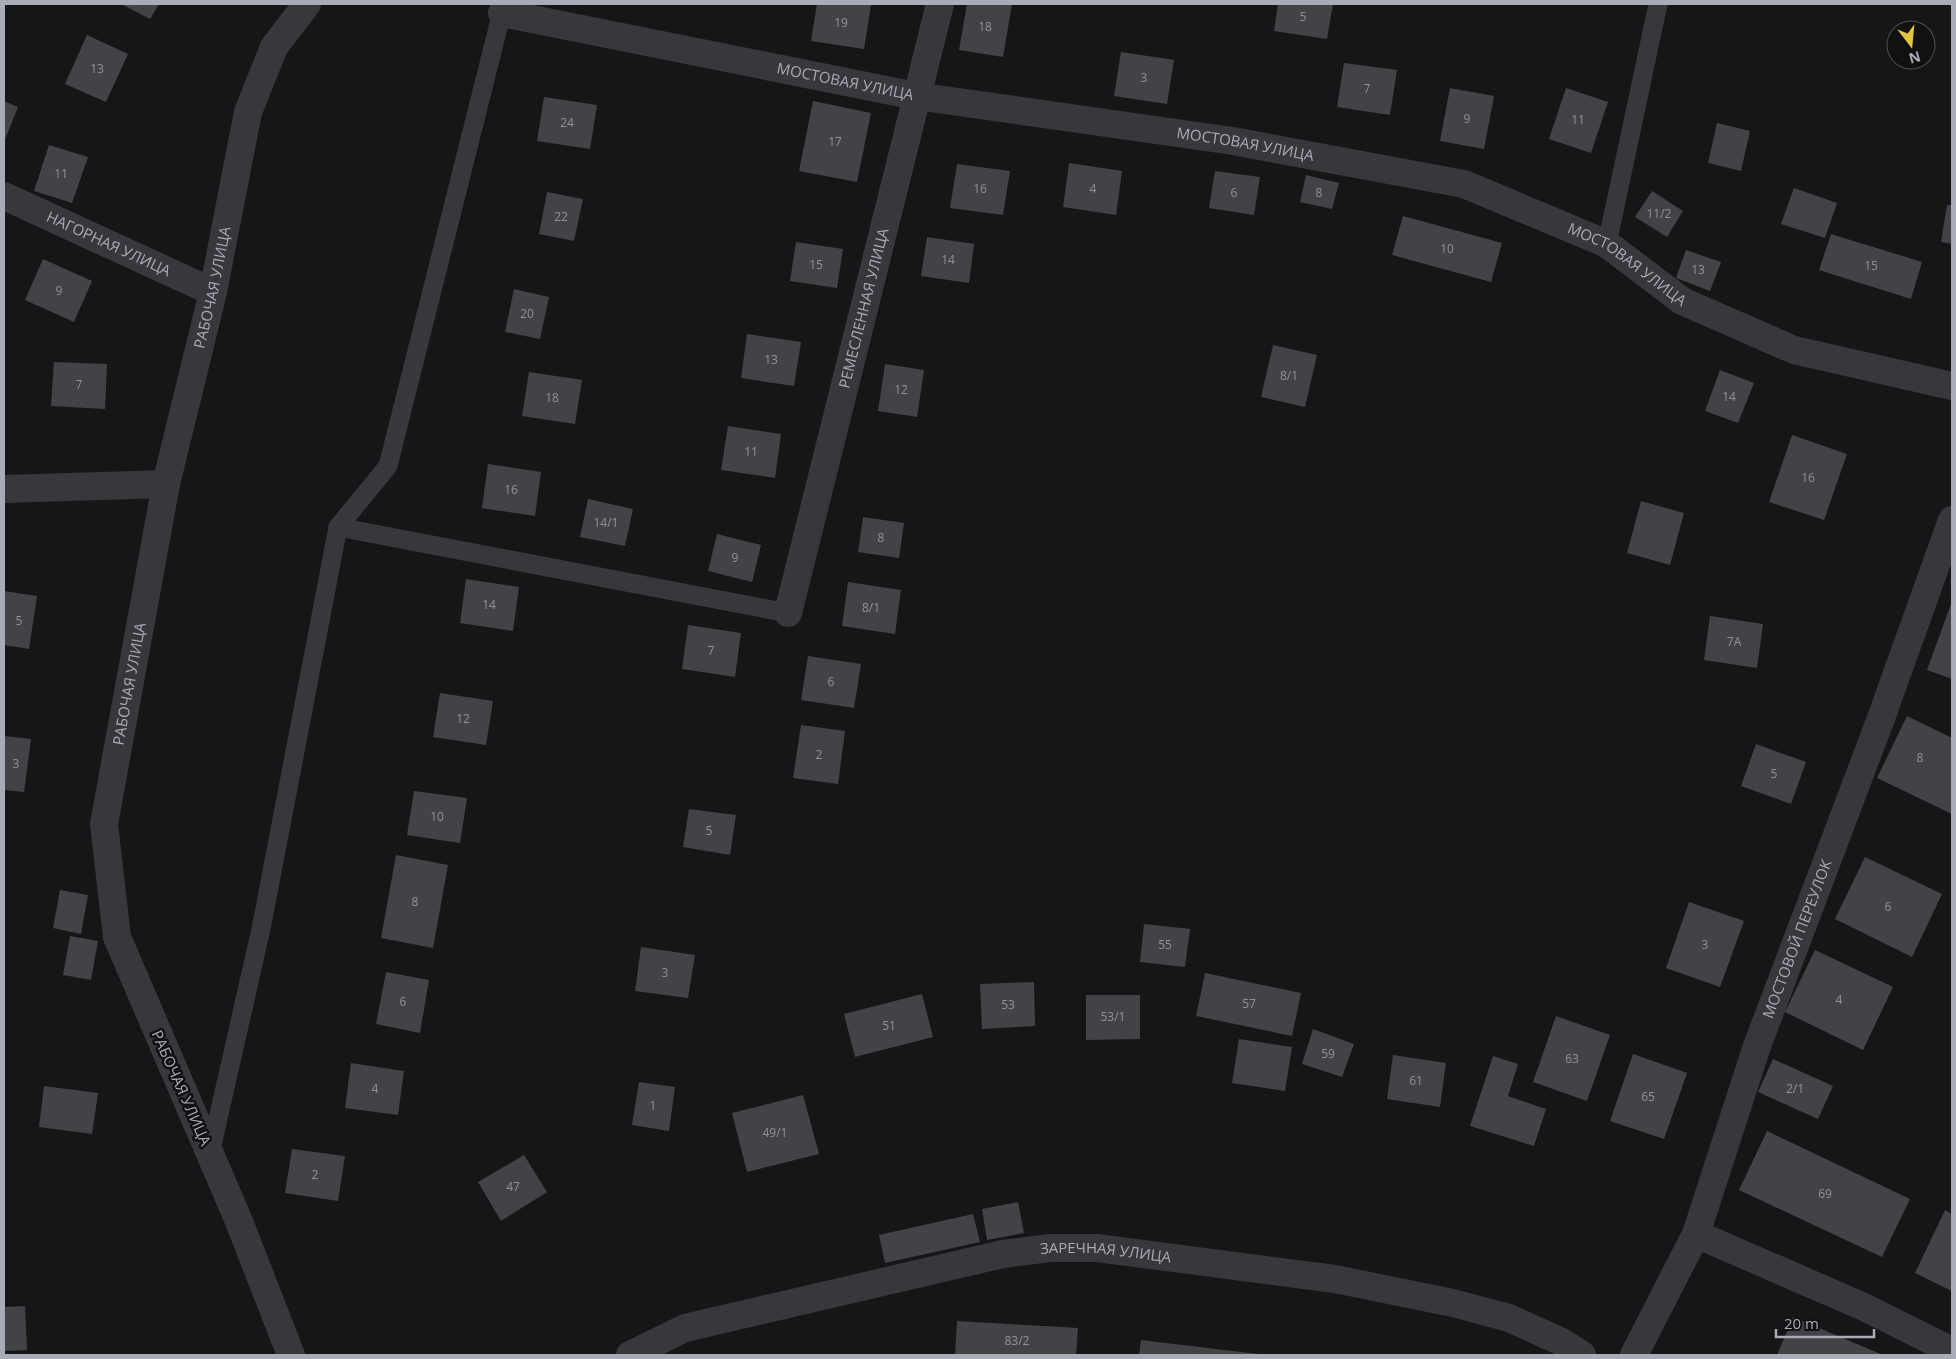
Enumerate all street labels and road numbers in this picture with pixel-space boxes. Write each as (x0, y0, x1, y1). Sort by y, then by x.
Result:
street label: МОСТОВАЯ УЛИЦА (775, 57, 916, 104)
street label: МОСТОВАЯ УЛИЦА (1175, 122, 1316, 165)
street label: НАГОРНАЯ УЛИЦА (43, 206, 175, 281)
street label: МОСТОВАЯ УЛИЦА (1565, 218, 1691, 310)
street label: РАБОЧАЯ УЛИЦА (189, 224, 235, 351)
street label: РЕМЕСЛЕННАЯ УЛИЦА (833, 225, 893, 390)
street label: РАБОЧАЯ УЛИЦА (108, 620, 150, 747)
street label: МОСТОВОЙ ПЕРЕУЛОК (1757, 856, 1836, 1021)
street label: РАБОЧАЯ УЛИЦА (147, 1027, 217, 1149)
street label: ЗАРЕЧНАЯ УЛИЦА (1039, 1237, 1173, 1267)

